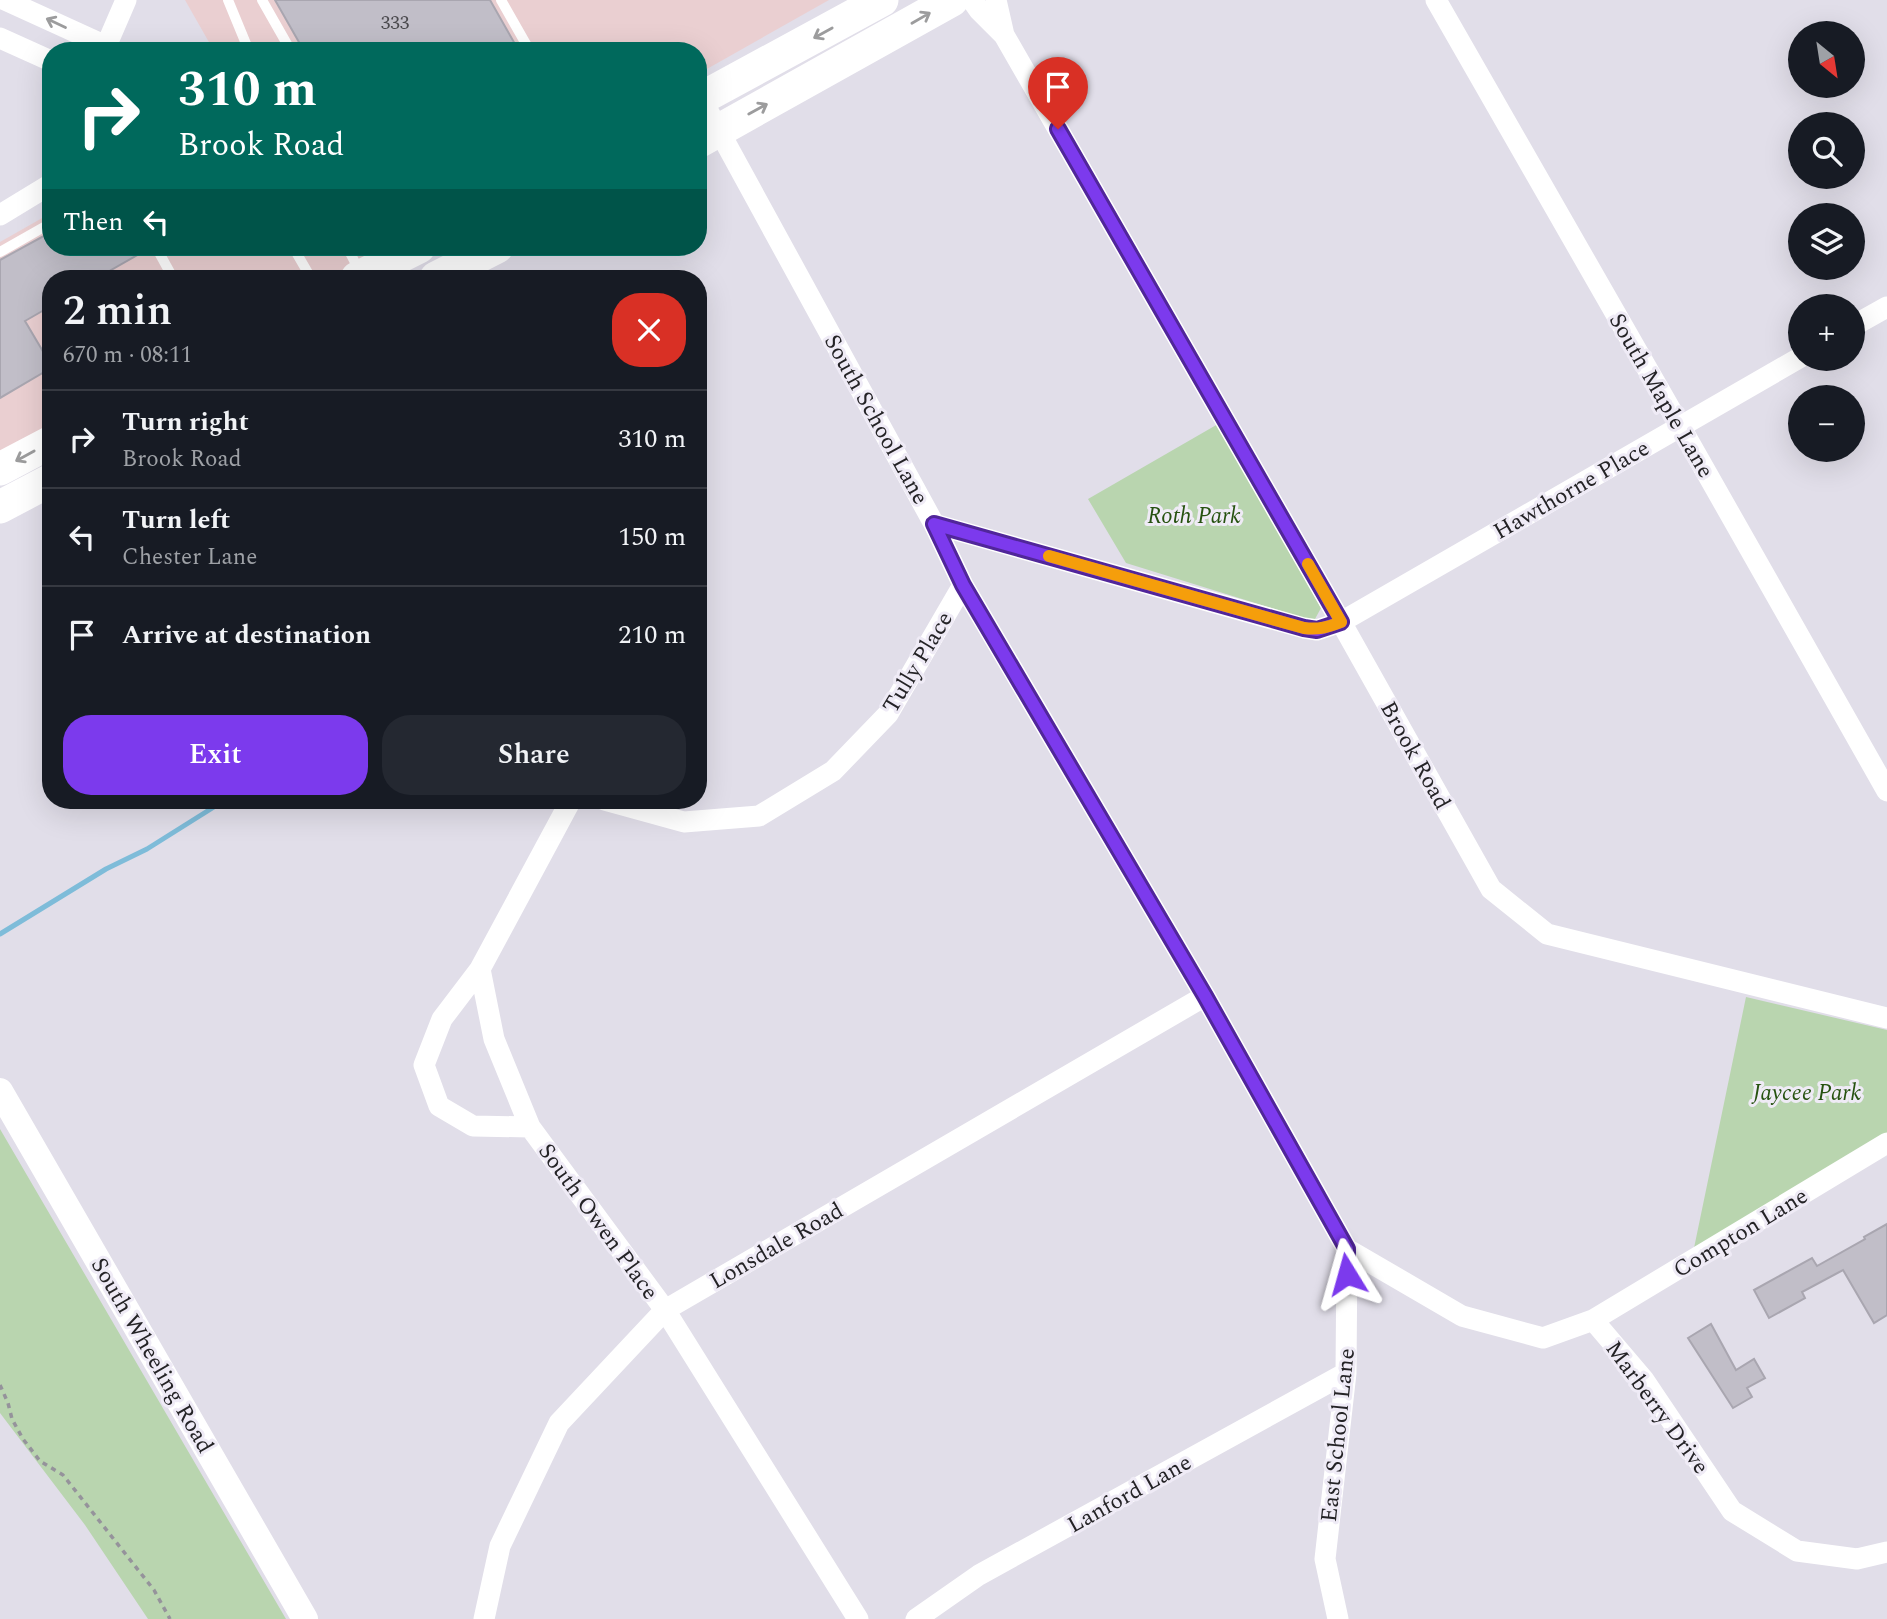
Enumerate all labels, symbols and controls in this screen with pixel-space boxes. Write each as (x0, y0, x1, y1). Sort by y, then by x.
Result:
house number: 333 (381, 9, 410, 38)
one-way arrow (910, 11, 930, 25)
one-way arrow (46, 16, 67, 29)
north arrow (1788, 21, 1866, 98)
map controls (1788, 21, 1865, 462)
one-way arrow (813, 26, 833, 40)
text: 310 m (178, 53, 317, 128)
pin (1028, 57, 1088, 129)
icon: arrive (1039, 68, 1077, 106)
icon: right (63, 70, 154, 161)
one-way arrow (747, 102, 768, 115)
button: search (1788, 112, 1865, 189)
text: Brook Road (178, 121, 344, 170)
text: Then (63, 202, 123, 242)
icon: left (137, 203, 175, 241)
button: layers (1788, 203, 1865, 280)
text: 2 min (63, 280, 172, 343)
button: close (612, 293, 686, 367)
button: + (1788, 294, 1865, 371)
street label: South Maple Lane (1599, 307, 1722, 485)
street label: South School Lane (814, 328, 937, 511)
text: 670 m · 08:11 (63, 338, 192, 373)
button: − (1788, 385, 1865, 462)
text: Turn right (122, 402, 249, 442)
text: 310 m (618, 419, 686, 459)
icon: right (63, 420, 101, 458)
street label: Hawthorne Place (1487, 431, 1656, 549)
text: Brook Road (122, 442, 242, 477)
one-way arrow (16, 449, 36, 463)
park label: Roth Park (1147, 499, 1241, 534)
text: Turn left (122, 500, 230, 540)
text: 150 m (618, 517, 686, 557)
icon: left (63, 518, 101, 556)
text: Chester Lane (122, 540, 257, 575)
street label: Tully Place (874, 605, 962, 720)
text: Arrive at destination (122, 615, 371, 655)
text: 210 m (618, 615, 686, 655)
icon: arrive (63, 616, 101, 654)
street label: Brook Road (1370, 695, 1459, 817)
button: Exit (63, 715, 368, 795)
button: Share (382, 715, 686, 795)
park label: Jaycee Park (1751, 1076, 1861, 1111)
street label: South Owen Place (529, 1136, 667, 1308)
street label: Compton Lane (1667, 1179, 1815, 1287)
street label: Lonsdale Road (703, 1194, 850, 1299)
position arrow (1310, 1237, 1384, 1311)
street label: South Wheeling Road (81, 1251, 222, 1460)
street label: Marberry Drive (1596, 1334, 1717, 1482)
street label: East School Lane (1312, 1346, 1365, 1524)
street label: Lanford Lane (1061, 1446, 1198, 1543)

